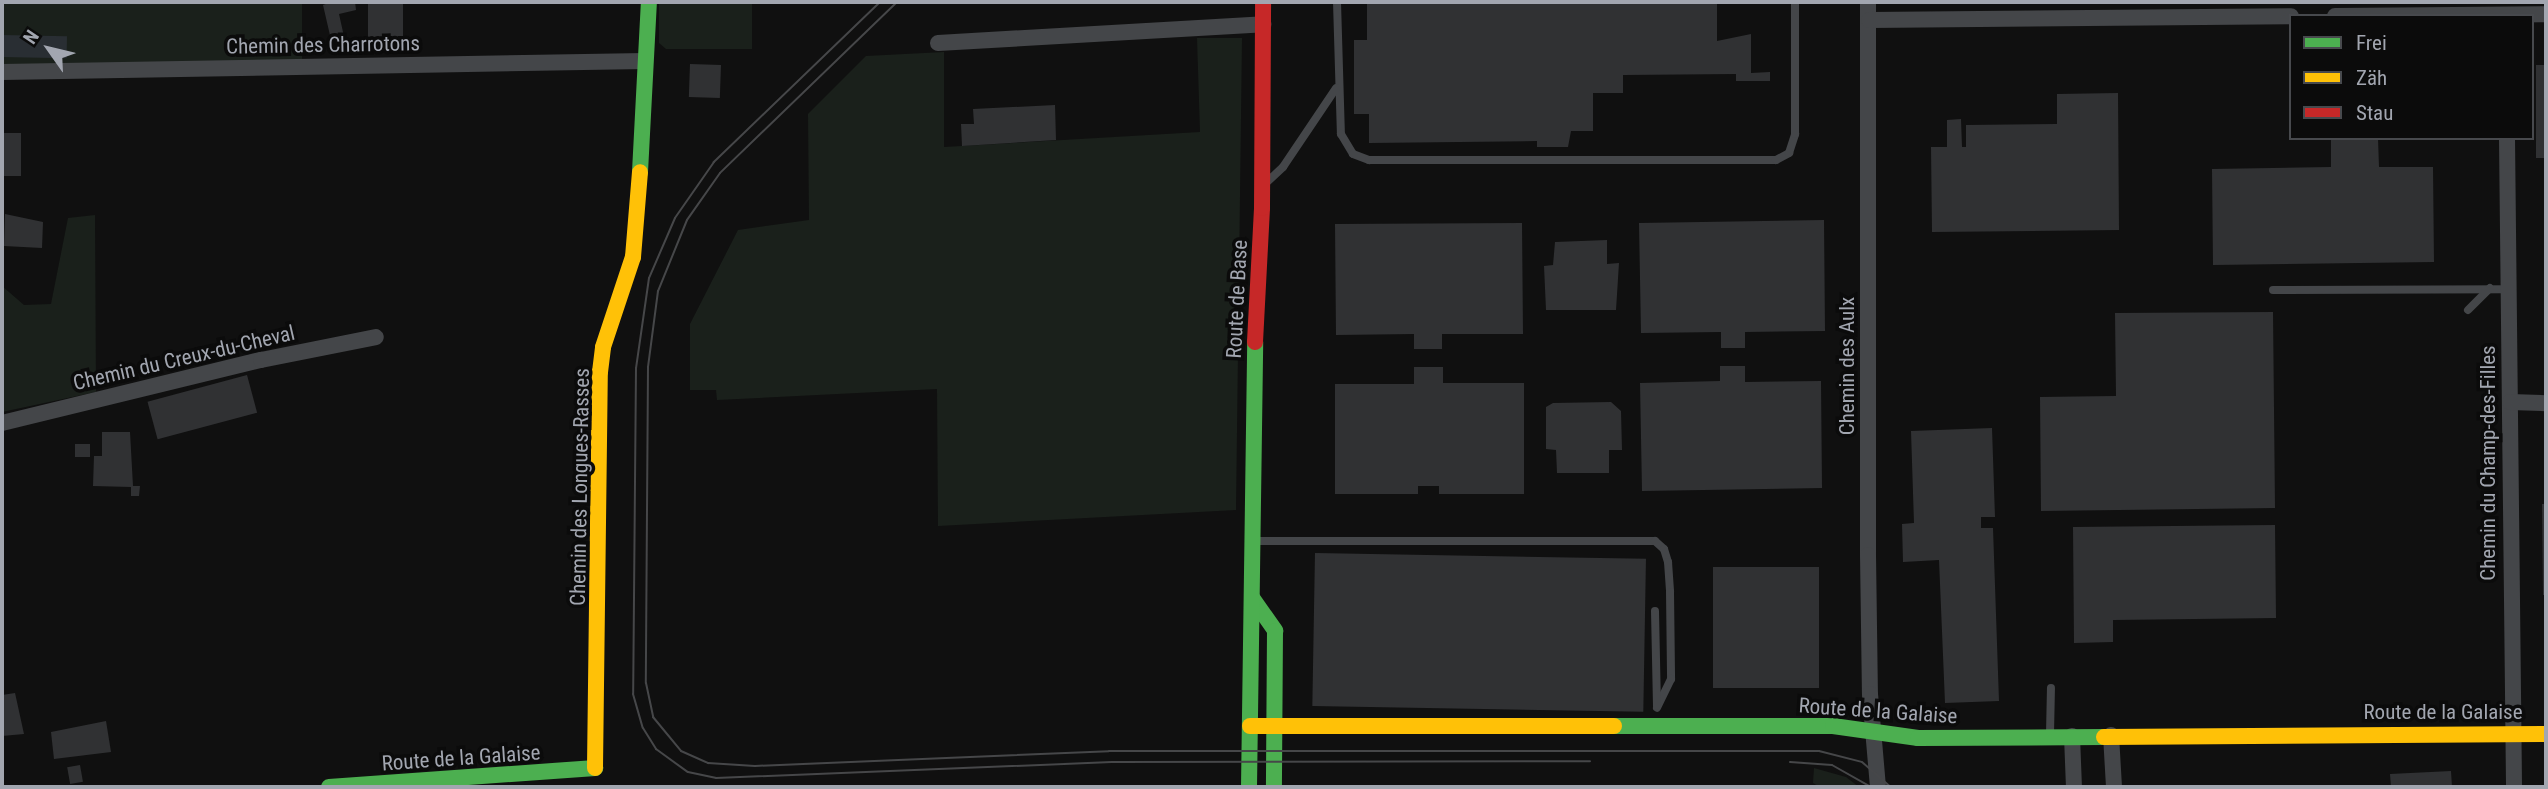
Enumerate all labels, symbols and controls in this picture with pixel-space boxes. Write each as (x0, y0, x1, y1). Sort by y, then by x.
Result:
north arrow (14, 14, 84, 84)
legend (2289, 14, 2534, 140)
text: N (18, 26, 44, 48)
street label: Chemin des Charrotons (226, 31, 420, 59)
text: Frei (2356, 31, 2387, 55)
text: Zäh (2356, 66, 2387, 90)
text: Stau (2356, 101, 2393, 125)
street label: Route de Base (1221, 239, 1253, 359)
street label: Chemin des Aulx (1834, 297, 1860, 435)
street label: Chemin du Creux-du-Cheval (71, 320, 297, 396)
street label: Chemin du Champ-des-Filles (2475, 345, 2501, 581)
street label: Chemin des Longues-Rasses (565, 368, 595, 606)
street label: Route de la Galaise (1798, 693, 1958, 729)
street label: Route de la Galaise (2363, 699, 2523, 725)
street label: Route de la Galaise (381, 740, 541, 776)

